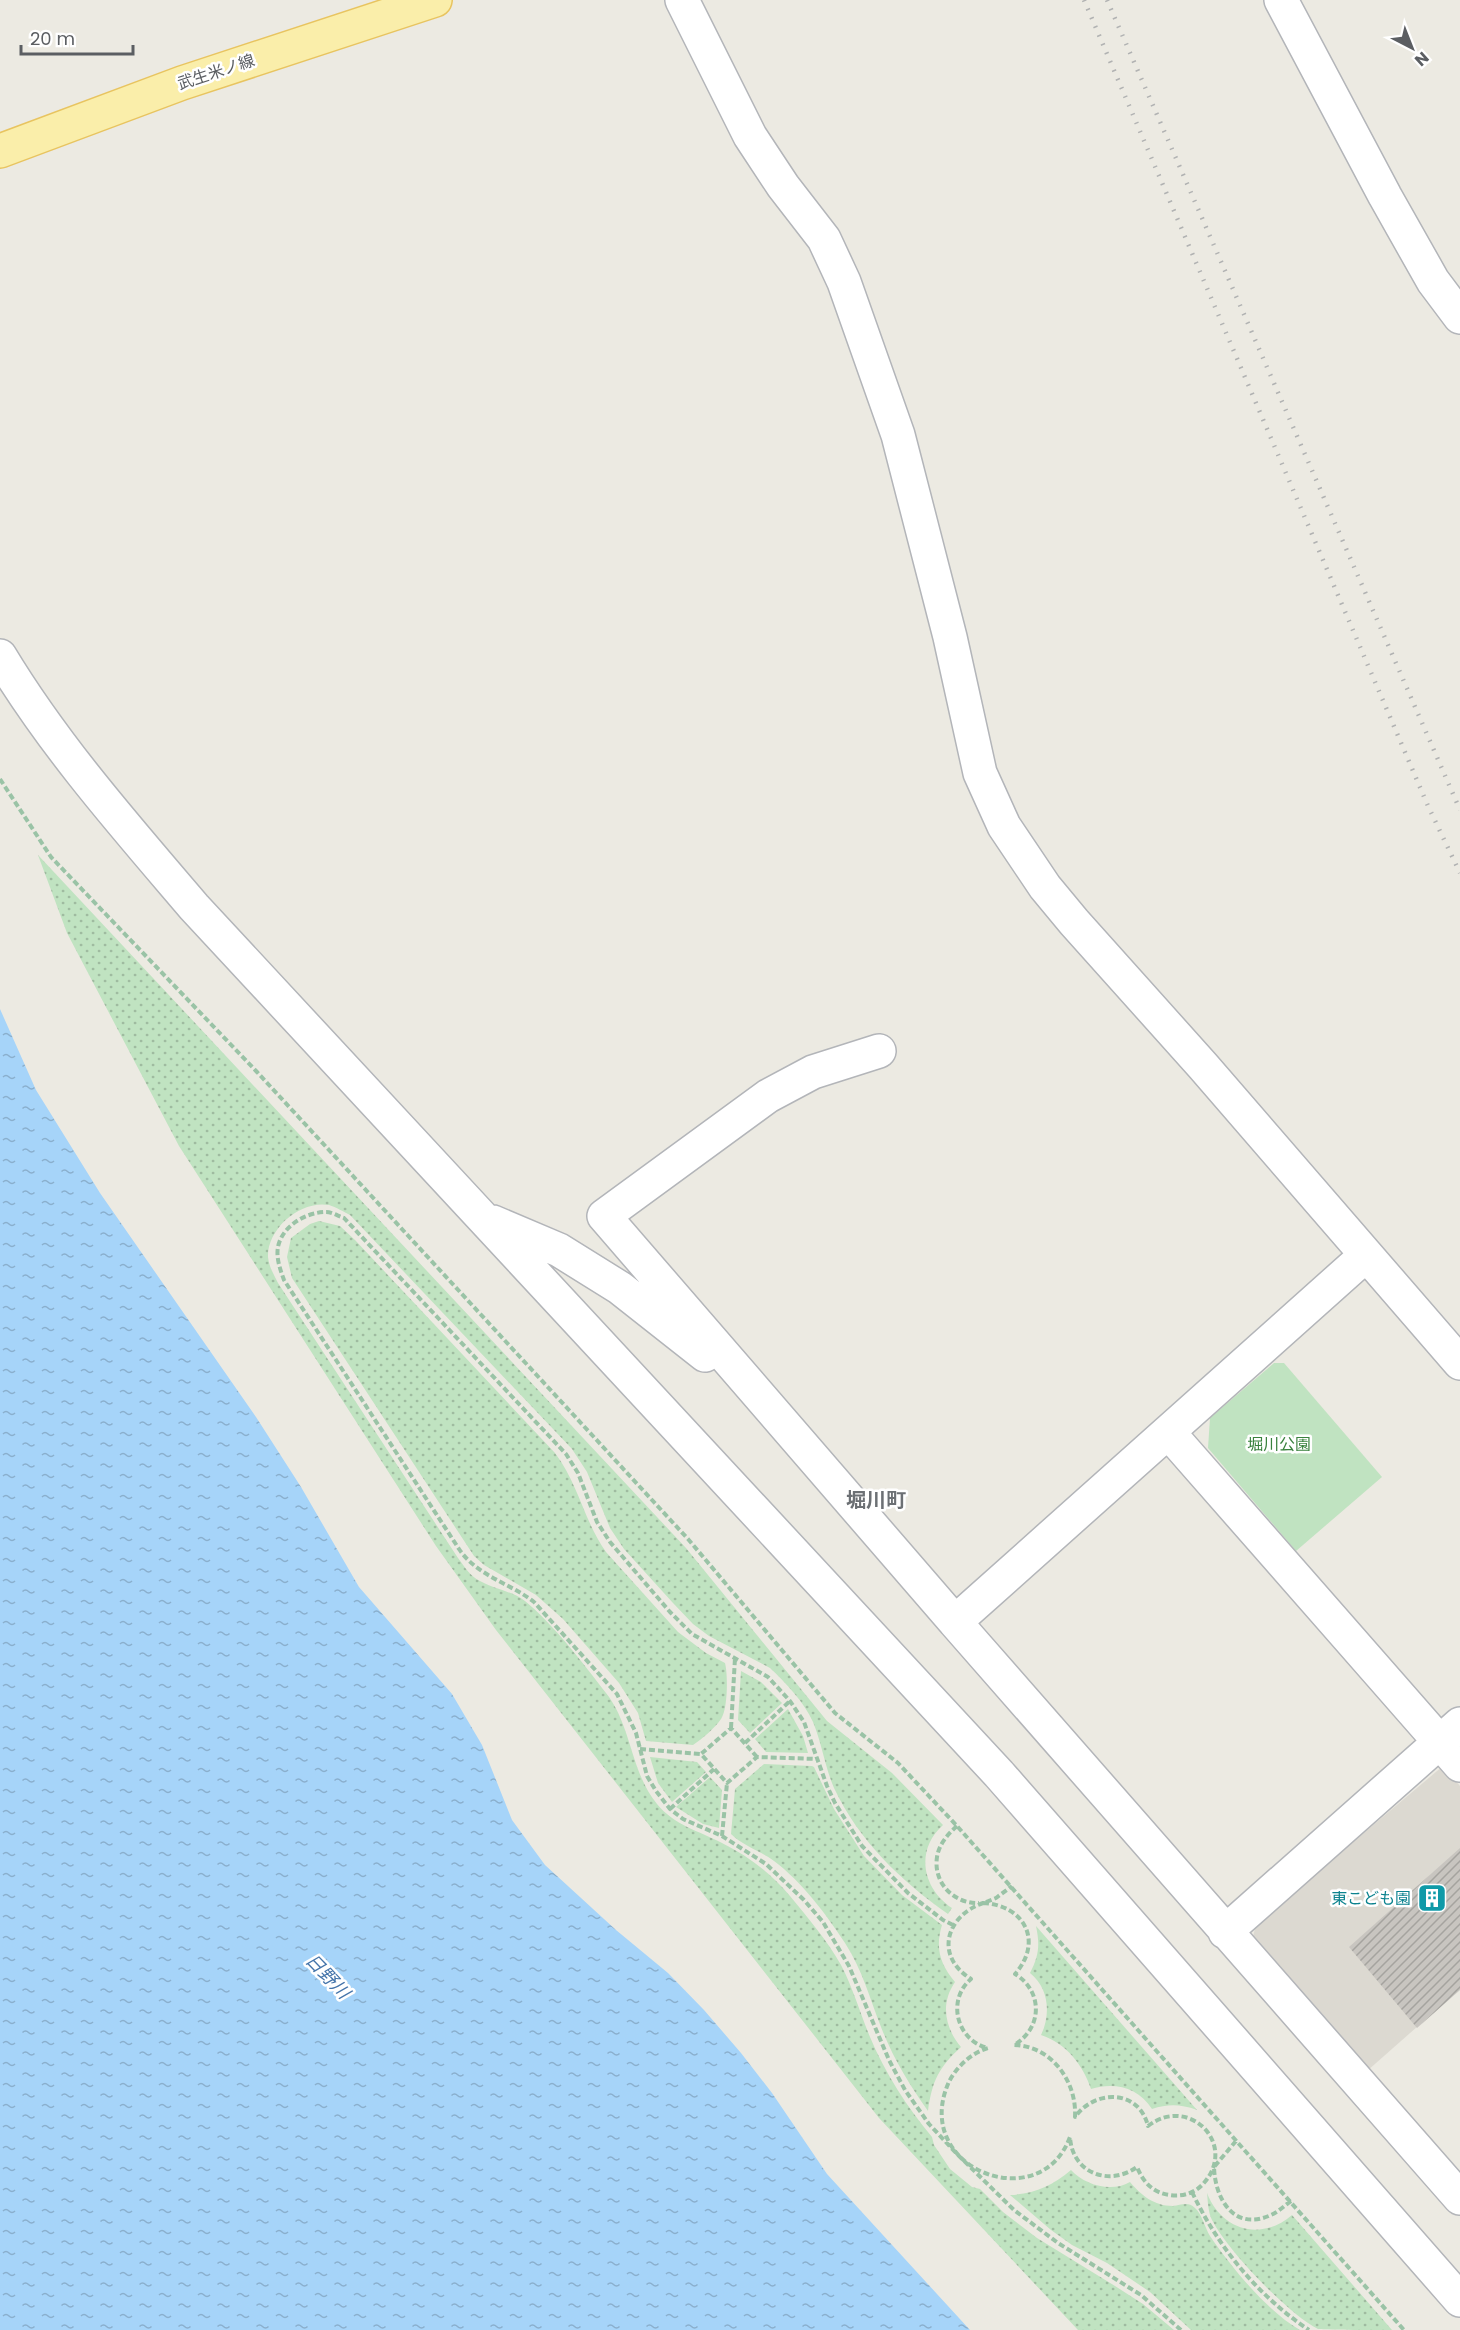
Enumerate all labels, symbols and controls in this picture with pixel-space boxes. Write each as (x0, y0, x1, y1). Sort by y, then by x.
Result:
scale bar (21, 18, 134, 56)
north arrow (1382, 18, 1442, 78)
text: 20 m (30, 26, 75, 51)
text: N (1410, 46, 1434, 71)
street label: 武生米ノ線 (174, 49, 258, 95)
park label: 堀川公園 (1247, 1433, 1311, 1456)
district label: 堀川町 (846, 1486, 906, 1514)
building icon: 東こども園 (1416, 1882, 1448, 1914)
place label: 東こども園 (1331, 1887, 1411, 1910)
water label: 日野川 (300, 1948, 357, 2006)

